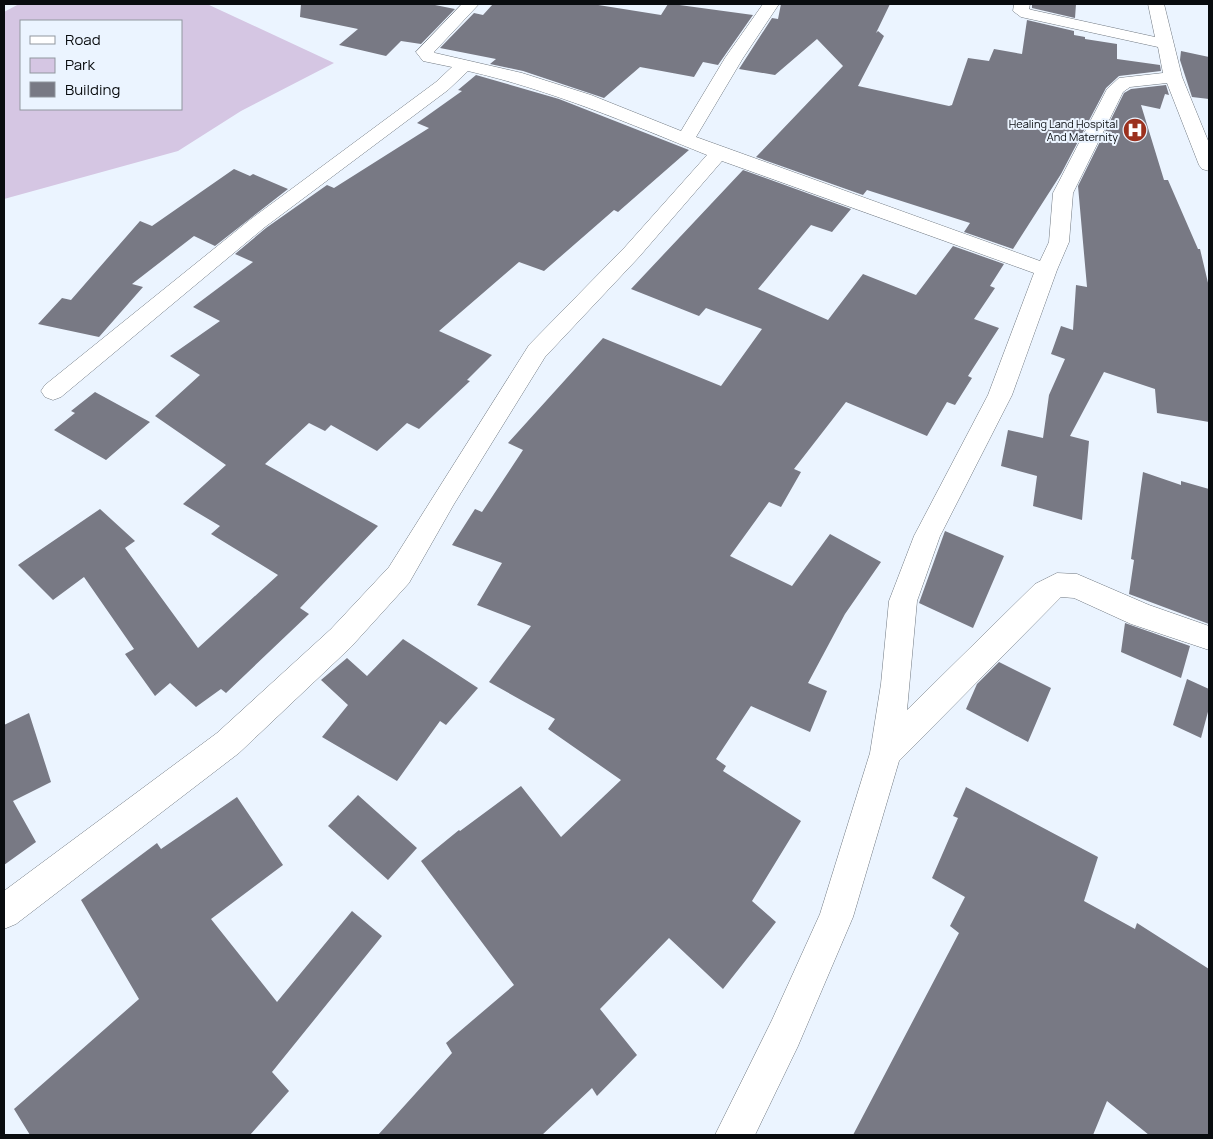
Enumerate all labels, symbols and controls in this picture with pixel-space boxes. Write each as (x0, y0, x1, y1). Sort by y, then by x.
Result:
legend (20, 20, 182, 110)
text: Road (65, 29, 101, 50)
text: Park (65, 54, 95, 75)
text: Building (65, 79, 120, 100)
place label: Healing Land Hospital And Maternity (1009, 116, 1118, 144)
hospital icon: Healing Land Hospital And Maternity (1122, 117, 1148, 143)

